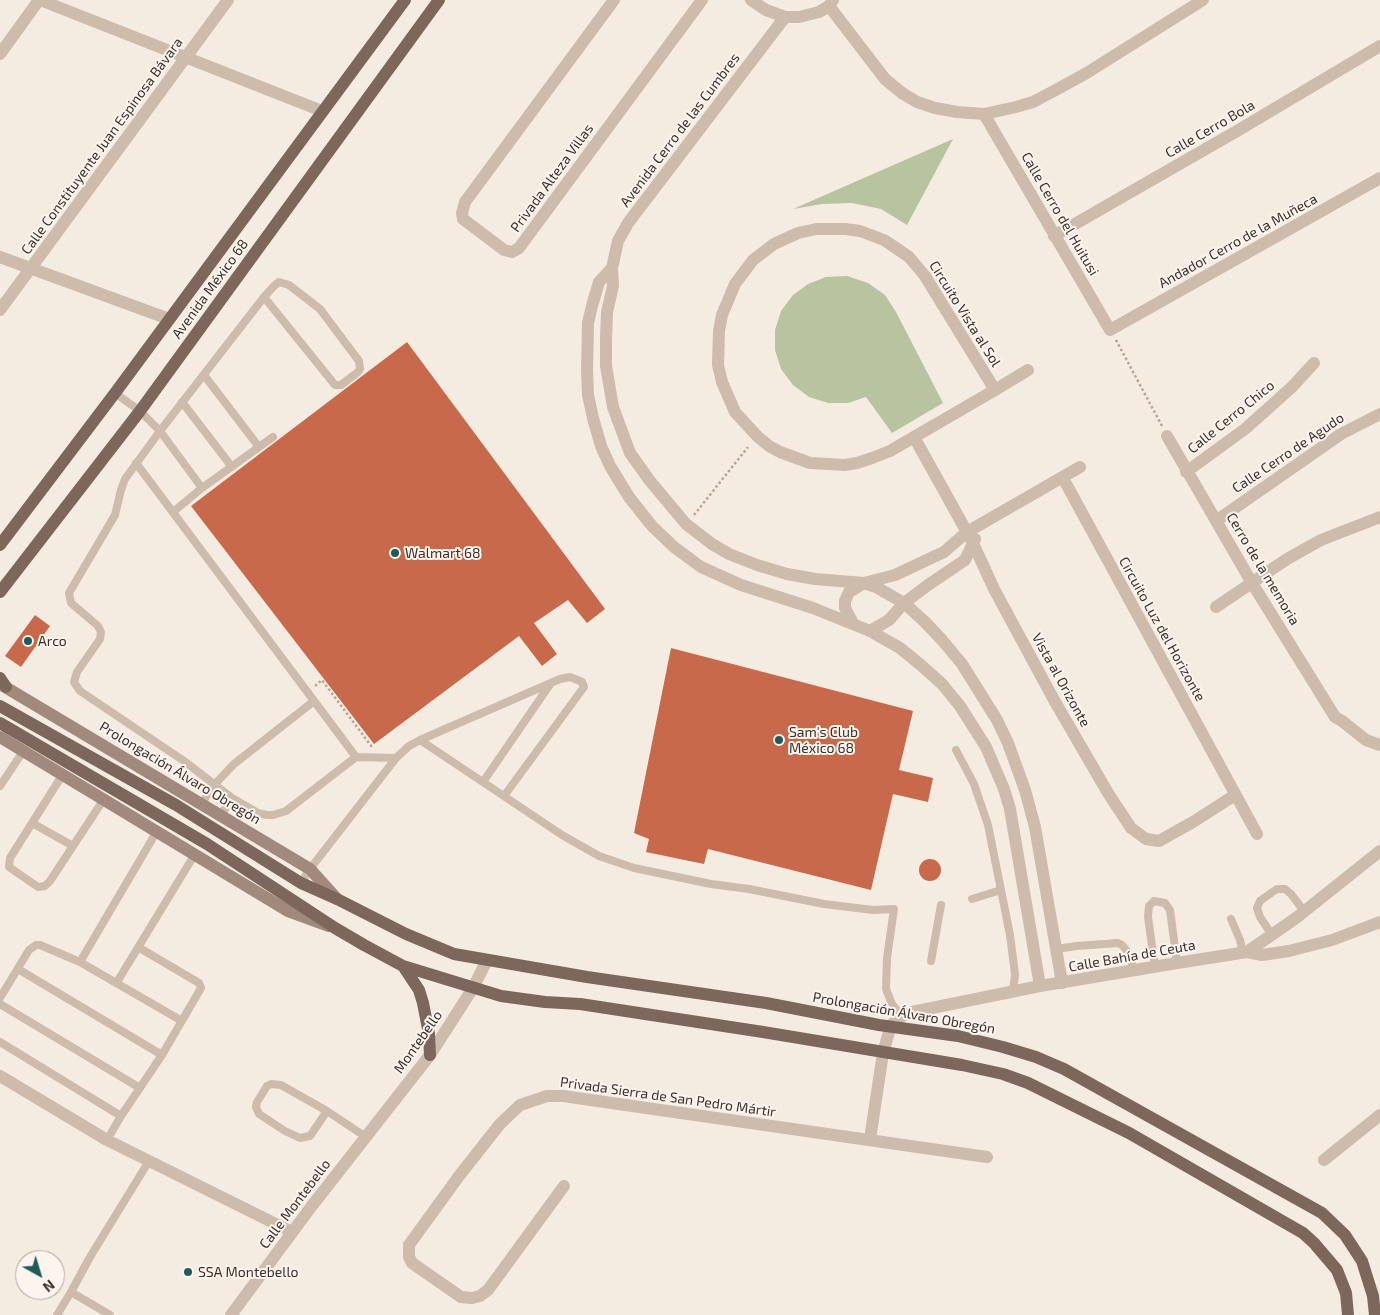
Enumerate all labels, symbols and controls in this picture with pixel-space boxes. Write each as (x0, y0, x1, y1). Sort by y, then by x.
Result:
street label: Calle Constituyente Juan Espinosa Bávara (18, 34, 186, 258)
street label: Avenida Cerro de las Cumbres (617, 50, 743, 210)
street label: Calle Cerro Bola (1162, 97, 1258, 161)
street label: Privada Alteza Villas (507, 121, 597, 235)
street label: Calle Cerro del Huitusi (1018, 149, 1102, 279)
street label: Andador Cerro de la Muñeca (1156, 190, 1320, 292)
street label: Avenida México 68 (168, 236, 252, 342)
street label: Circuito Vista al Sol (926, 258, 1004, 370)
street label: Calle Cerro Chico (1184, 377, 1278, 457)
street label: Calle Cerro de Agudo (1229, 409, 1347, 497)
street label: Cerro de la memoria (1223, 510, 1303, 628)
place label: Walmart 68 (405, 545, 480, 561)
marker: Walmart 68 (389, 547, 401, 559)
street label: Circuito Luz del Horizonte (1115, 554, 1209, 704)
street label: Vista al Orizonte (1028, 630, 1094, 730)
place label: Arco (38, 633, 67, 649)
marker: Arco (22, 635, 34, 647)
street label: Prolongación Álvaro Obregón (96, 718, 264, 828)
place label: Sam's Club México 68 (789, 724, 858, 756)
marker: Sam's Club México 68 (773, 734, 785, 746)
street label: Calle Bahía de Ceuta (1067, 937, 1197, 975)
street label: Prolongación Álvaro Obregón (811, 989, 997, 1037)
street label: Montebello (390, 1007, 446, 1077)
street label: Privada Sierra de San Pedro Mártir (559, 1074, 777, 1120)
street label: Calle Montebello (256, 1156, 334, 1252)
north arrow (15, 1250, 65, 1300)
place label: SSA Montebello (198, 1264, 299, 1280)
marker: SSA Montebello (182, 1266, 194, 1278)
text: N (40, 1276, 58, 1296)

